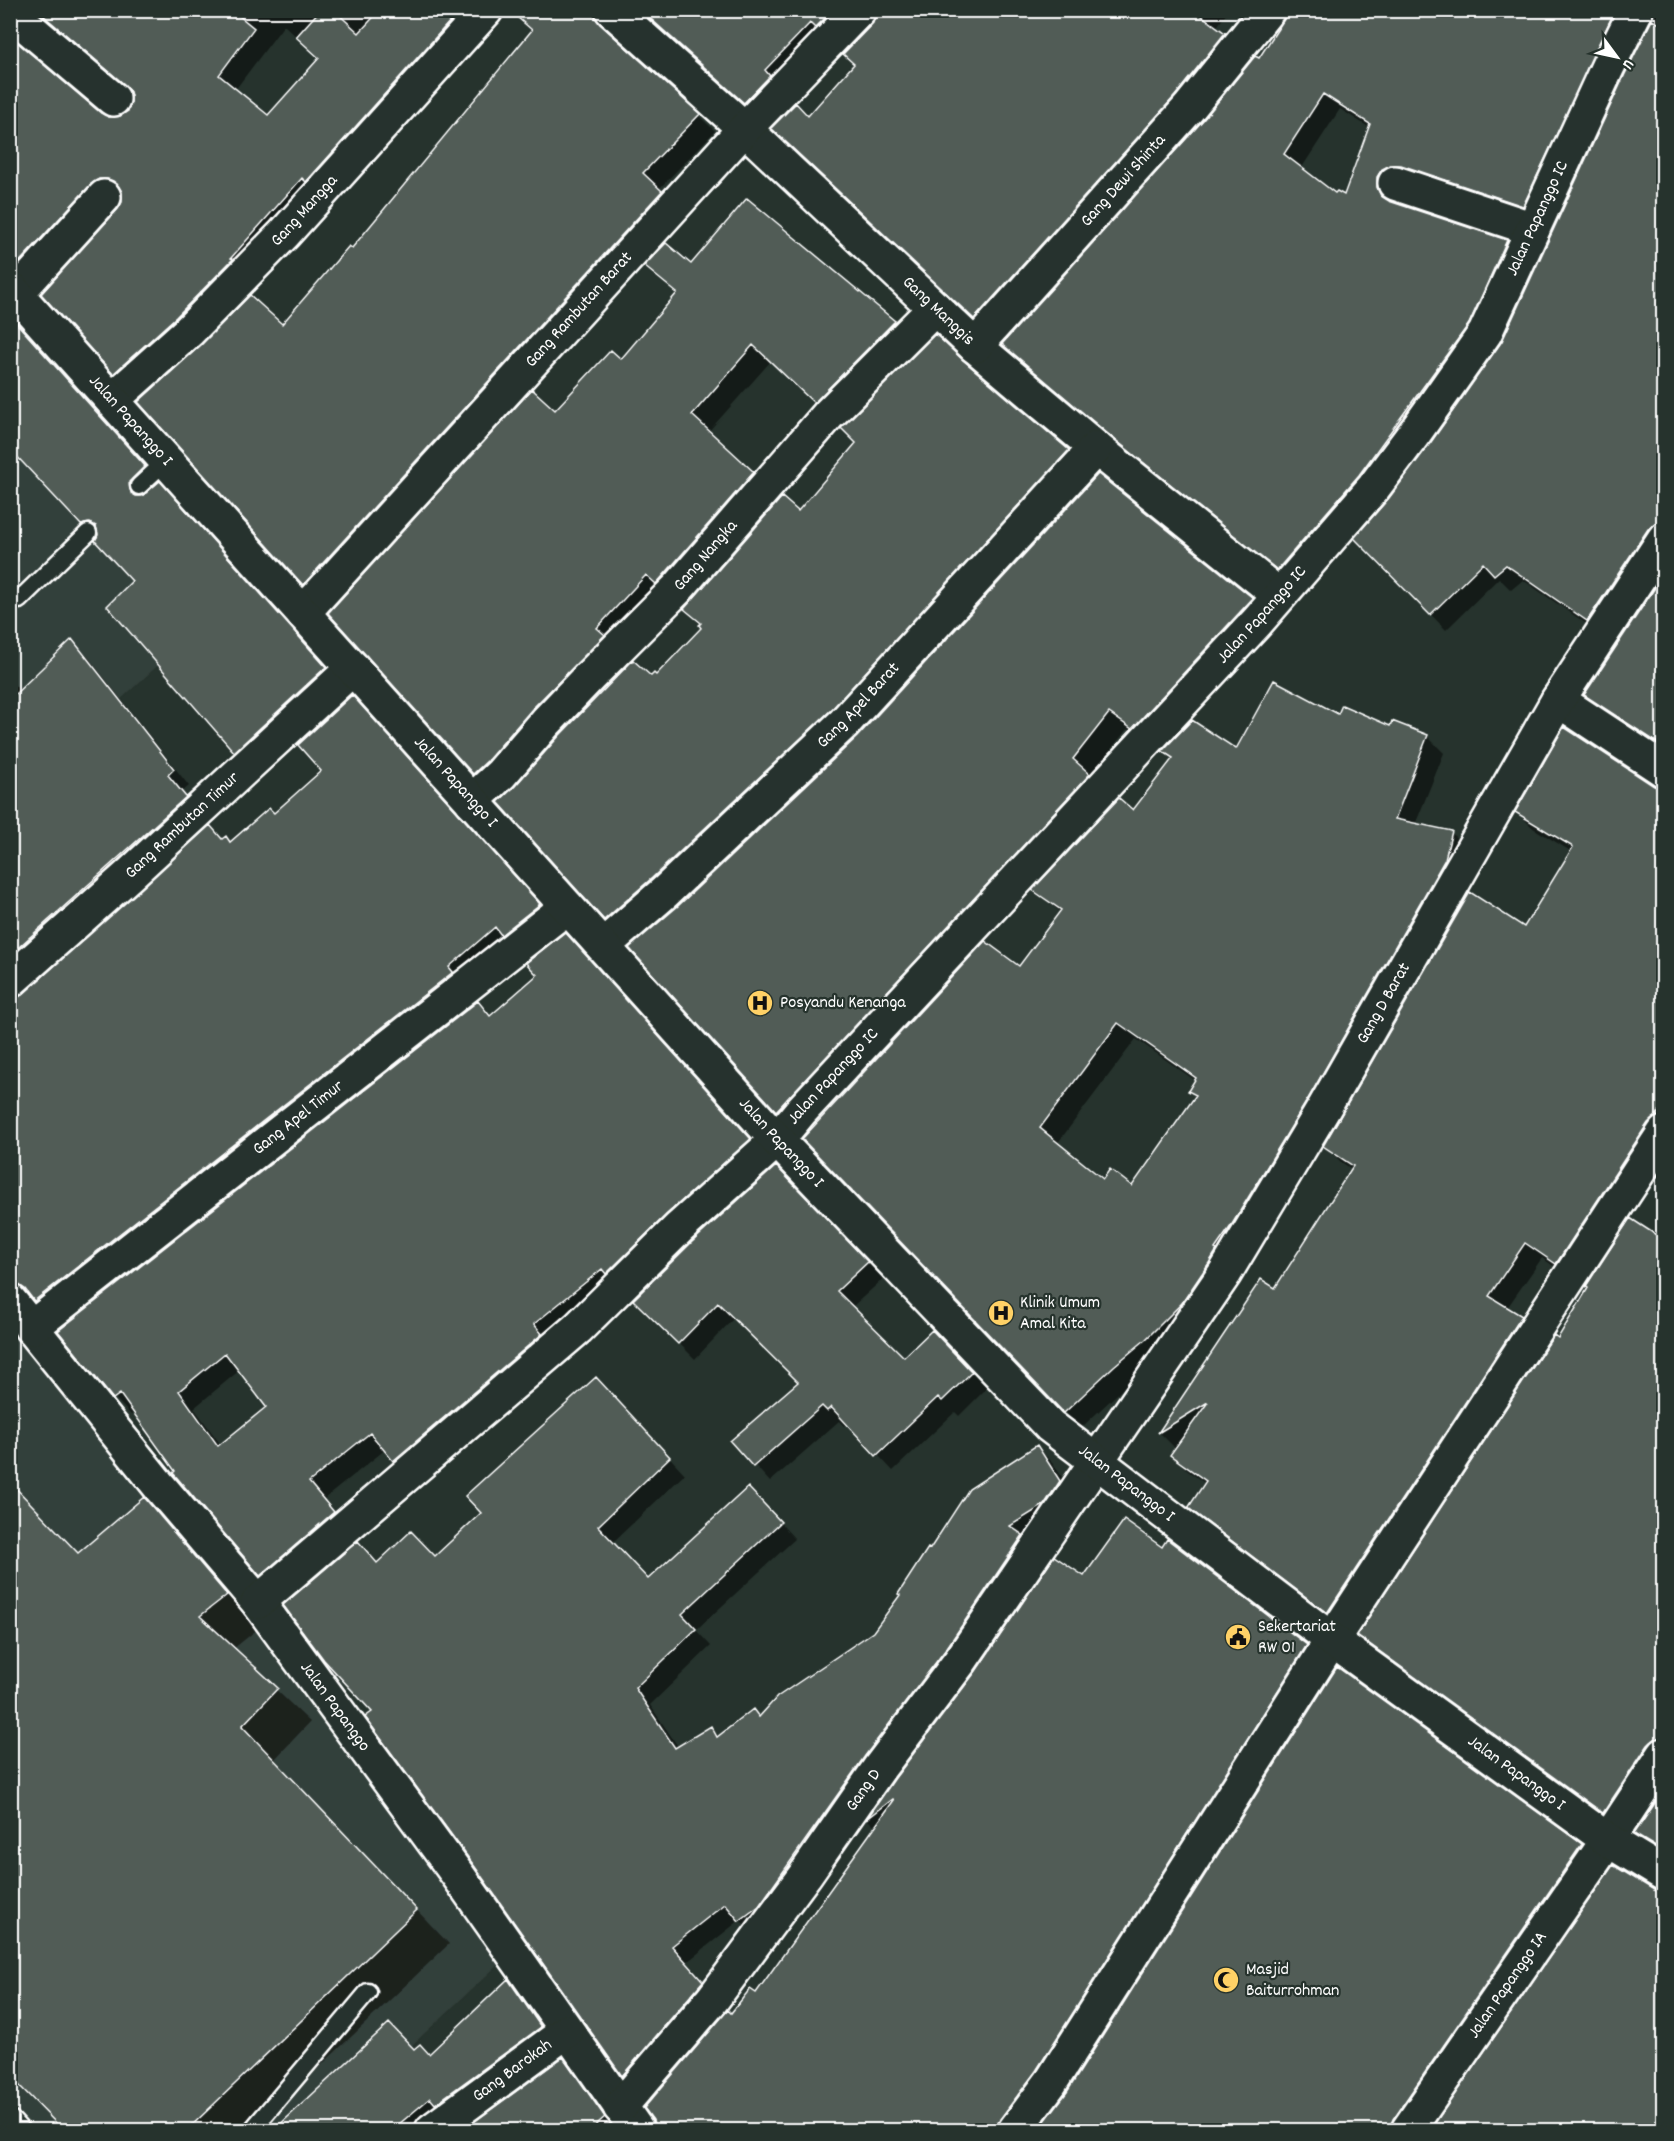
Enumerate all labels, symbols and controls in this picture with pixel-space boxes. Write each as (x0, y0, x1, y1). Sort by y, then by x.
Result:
north arrow (1587, 27, 1647, 87)
text: U (1616, 54, 1639, 74)
street label: Gang Dewi Shinta (1075, 129, 1172, 233)
street label: Jalan Papanggo IC (1500, 157, 1575, 280)
street label: Gang Mangga (265, 169, 344, 253)
street label: Gang Rambutan Barat (520, 246, 639, 374)
street label: Gang Manggis (896, 271, 980, 352)
street label: Jalan Papanggo I (82, 370, 179, 472)
street label: Gang Nangka (668, 514, 744, 597)
street label: Jalan Papanggo IC (1211, 560, 1313, 670)
street label: Gang Apel Barat (811, 657, 906, 755)
street label: Jalan Papanggo I (407, 731, 503, 834)
street label: Gang Rambutan Timur (120, 766, 245, 885)
street label: Gang D Barat (1351, 958, 1417, 1049)
hospital icon: Posyandu Kenanga (745, 988, 775, 1018)
place label: Posyandu Kenanga (780, 991, 906, 1016)
street label: Jalan Papanggo IC (782, 1022, 885, 1130)
street label: Gang Apel Timur (248, 1074, 349, 1162)
street label: Jalan Papanggo I (732, 1092, 830, 1194)
place label: Klinik Umum Amal Kita (1020, 1291, 1100, 1337)
hospital icon: Klinik Umum Amal Kita (986, 1298, 1016, 1328)
street label: Jalan Papanggo I (1073, 1439, 1180, 1529)
place label: Sekertariat RW 01 (1258, 1615, 1336, 1661)
public building icon: Sekertariat RW 01 (1223, 1622, 1253, 1652)
street label: Jalan Papanggo (293, 1657, 376, 1757)
street label: Jalan Papanggo I (1462, 1729, 1571, 1818)
street label: Gang D (840, 1764, 888, 1817)
street label: Jalan Papanggo IA (1462, 1926, 1554, 2044)
place label: Masjid Baiturrohman (1246, 1958, 1339, 2004)
mosque icon: Masjid Baiturrohman (1211, 1965, 1241, 1995)
street label: Gang Barokah (467, 2033, 558, 2109)

